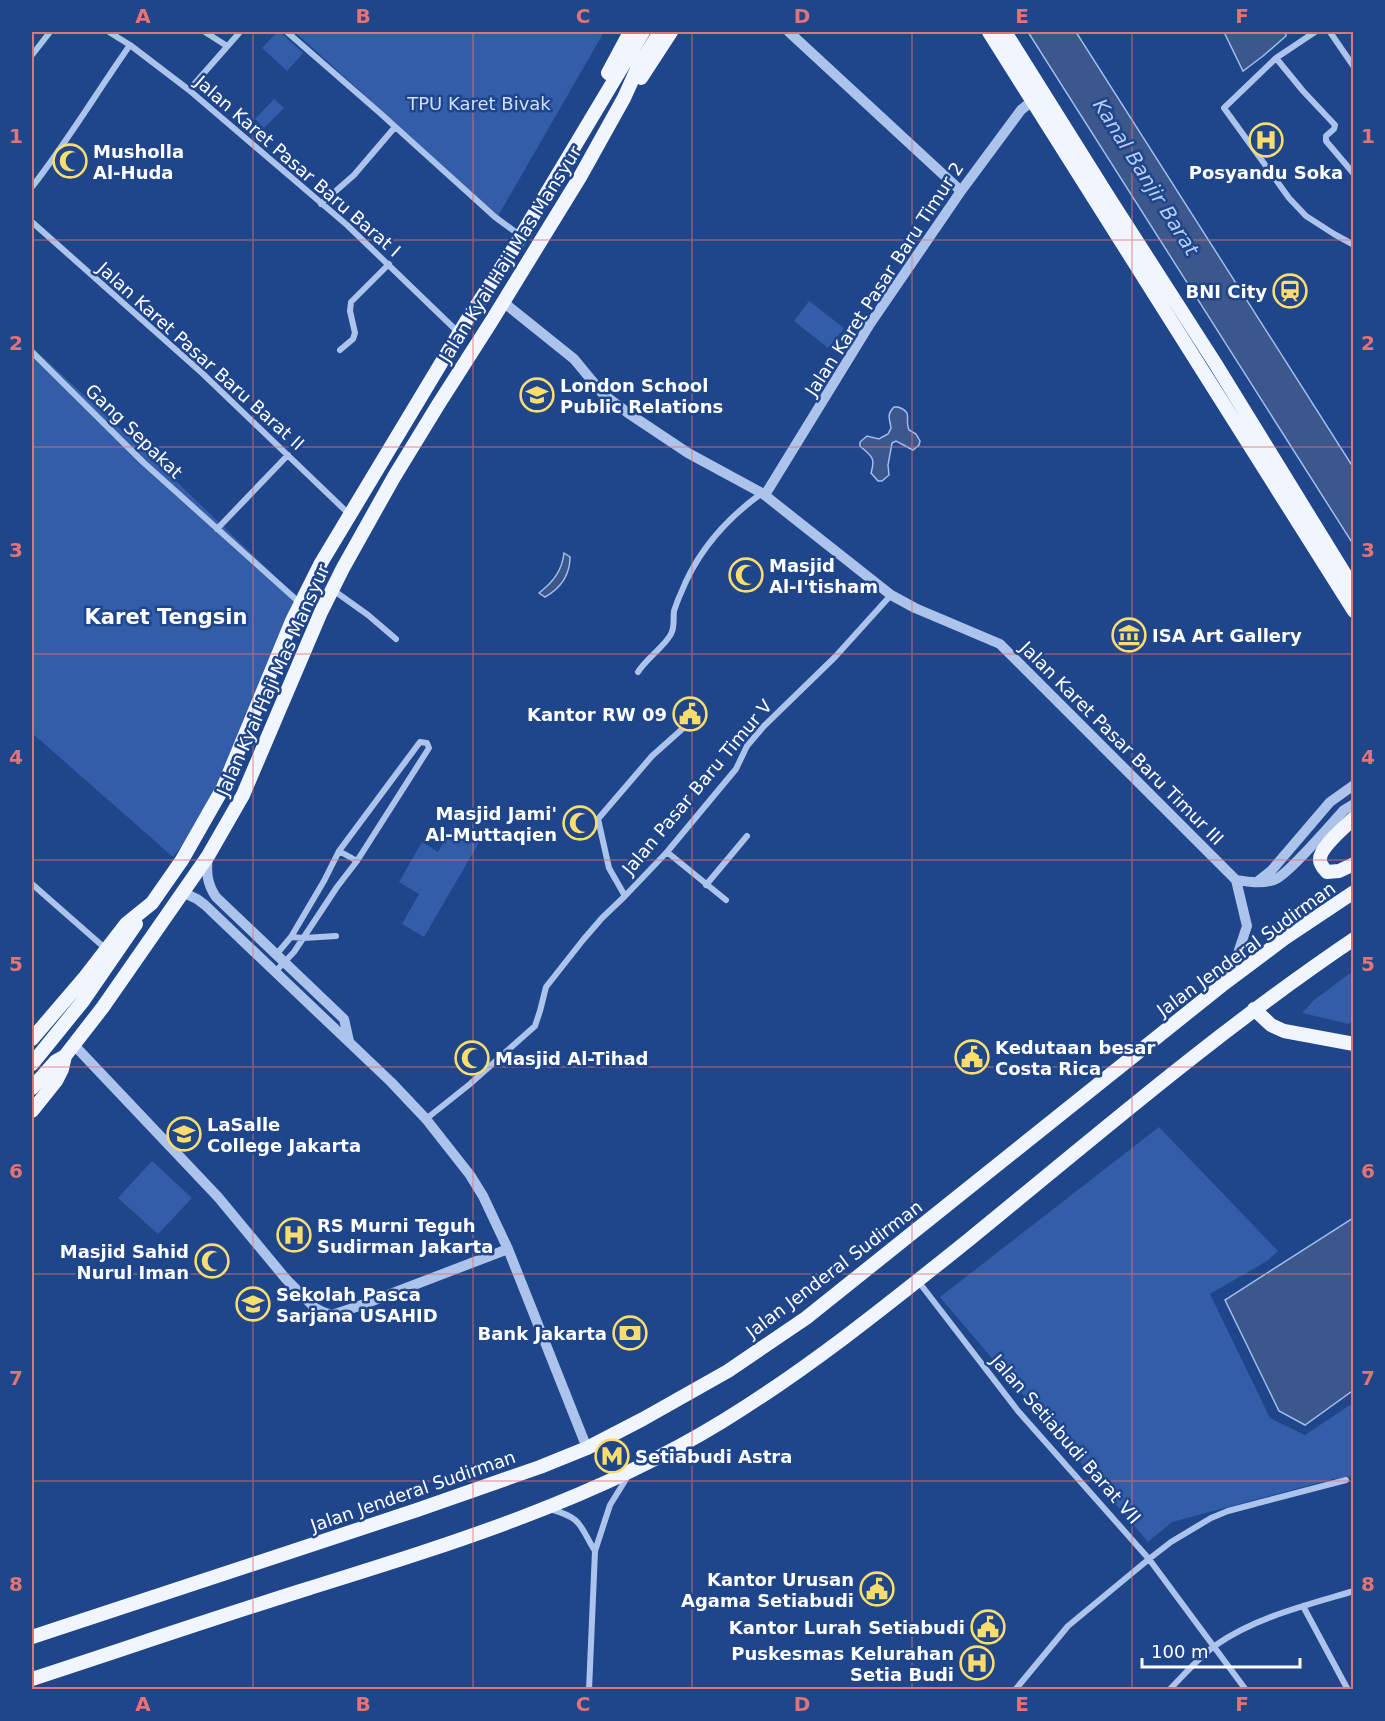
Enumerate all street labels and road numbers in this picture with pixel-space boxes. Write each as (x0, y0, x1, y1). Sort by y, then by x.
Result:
street label: Jalan Karet Pasar Baru Barat I (190, 70, 405, 261)
street label: Jalan Kyai Haji Mas Mansyur (434, 141, 586, 367)
street label: Jalan Karet Pasar Baru Timur 2 (800, 158, 968, 401)
street label: Jalan Karet Pasar Baru Barat II (93, 257, 309, 454)
street label: Gang Sepakat (81, 379, 187, 483)
street label: Jalan Kyai Haji Mas Mansyur (212, 560, 334, 800)
street label: Jalan Karet Pasar Baru Timur III (1015, 636, 1228, 849)
street label: Jalan Pasar Baru Timur V (617, 695, 777, 879)
street label: Jalan Jenderal Sudirman (1152, 877, 1339, 1021)
street label: Jalan Jenderal Sudirman (741, 1196, 926, 1343)
street label: Jalan Setiabudi Barat VII (986, 1349, 1145, 1528)
street label: Jalan Jenderal Sudirman (307, 1446, 518, 1536)

